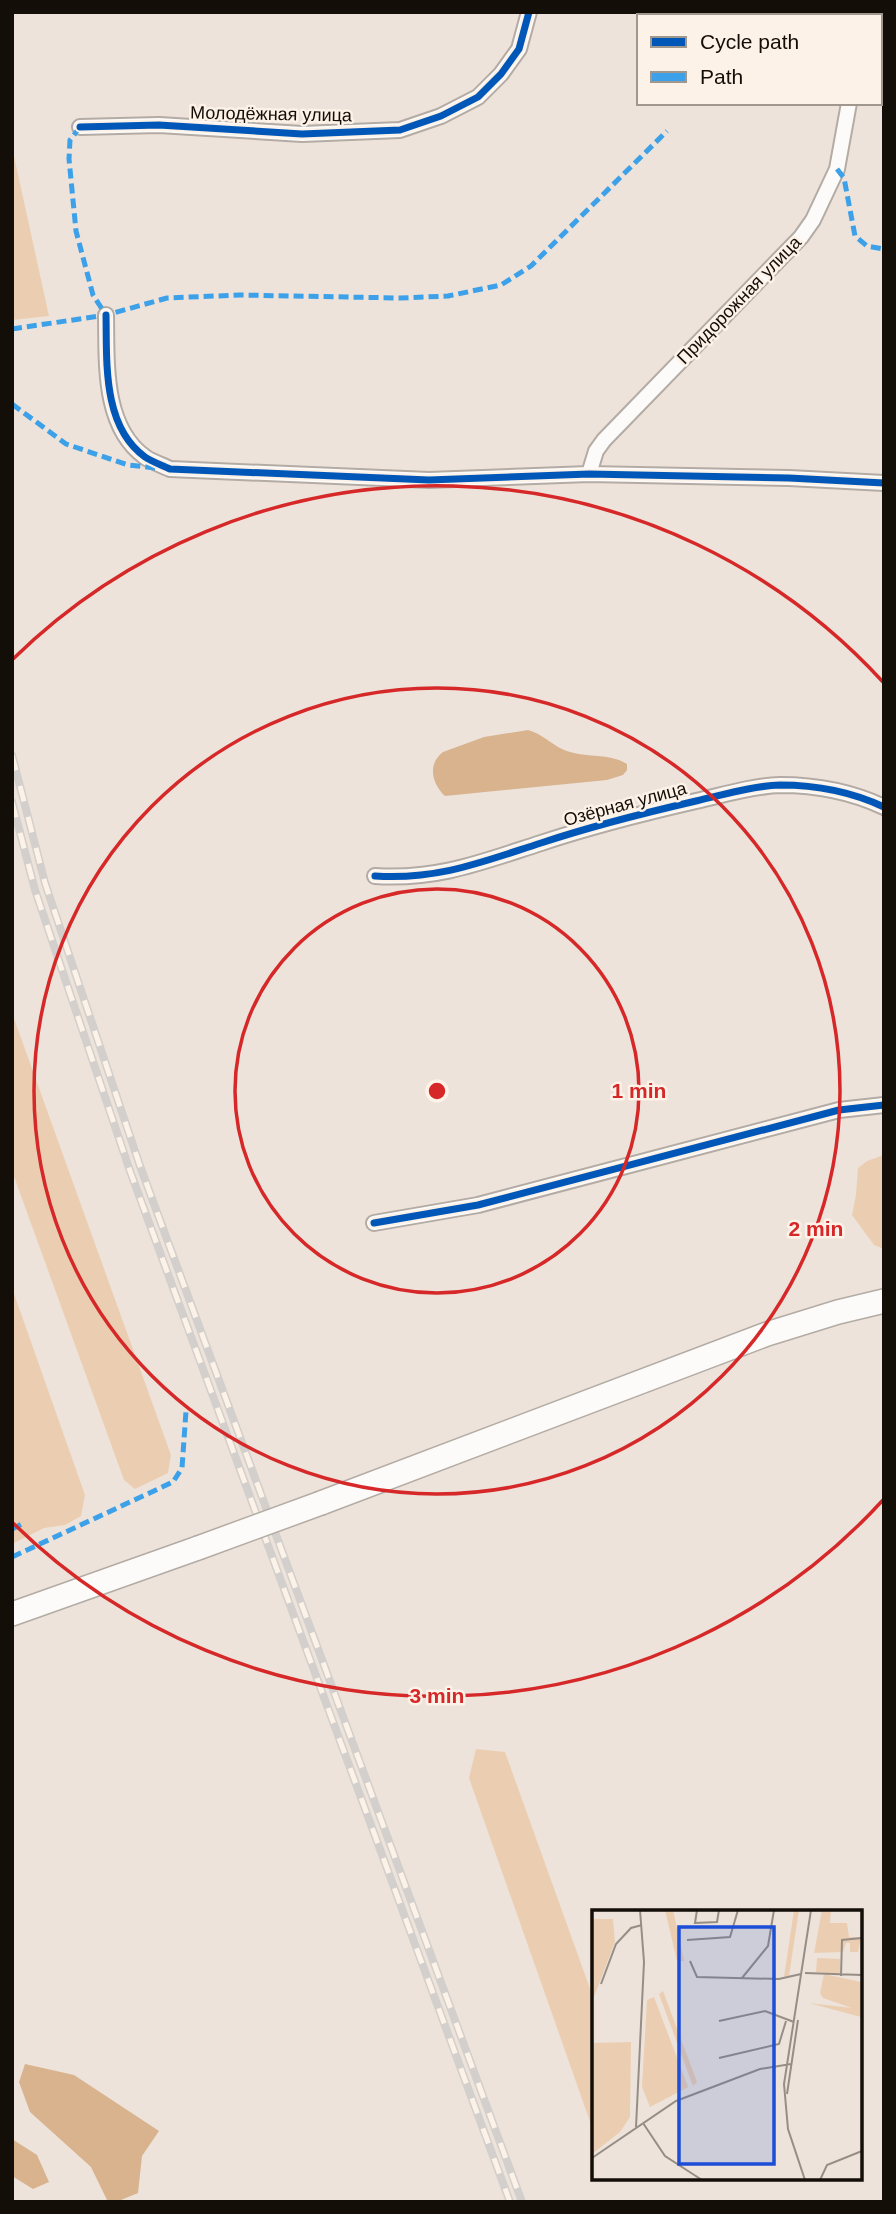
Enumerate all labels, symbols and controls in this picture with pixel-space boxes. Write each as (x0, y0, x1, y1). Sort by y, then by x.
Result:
legend (637, 14, 882, 105)
text: Cycle path (700, 30, 799, 53)
text: Path (700, 65, 743, 88)
street label: Молодёжная улица (190, 103, 353, 125)
street label: Придорожная улица (673, 231, 806, 368)
street label: Озёрная улица (561, 778, 690, 830)
centre of rings (425, 1079, 449, 1103)
text: 1 min (612, 1079, 666, 1102)
text: 2 min (789, 1217, 843, 1240)
text: 3 min (410, 1684, 464, 1707)
inset map (592, 1910, 861, 2179)

